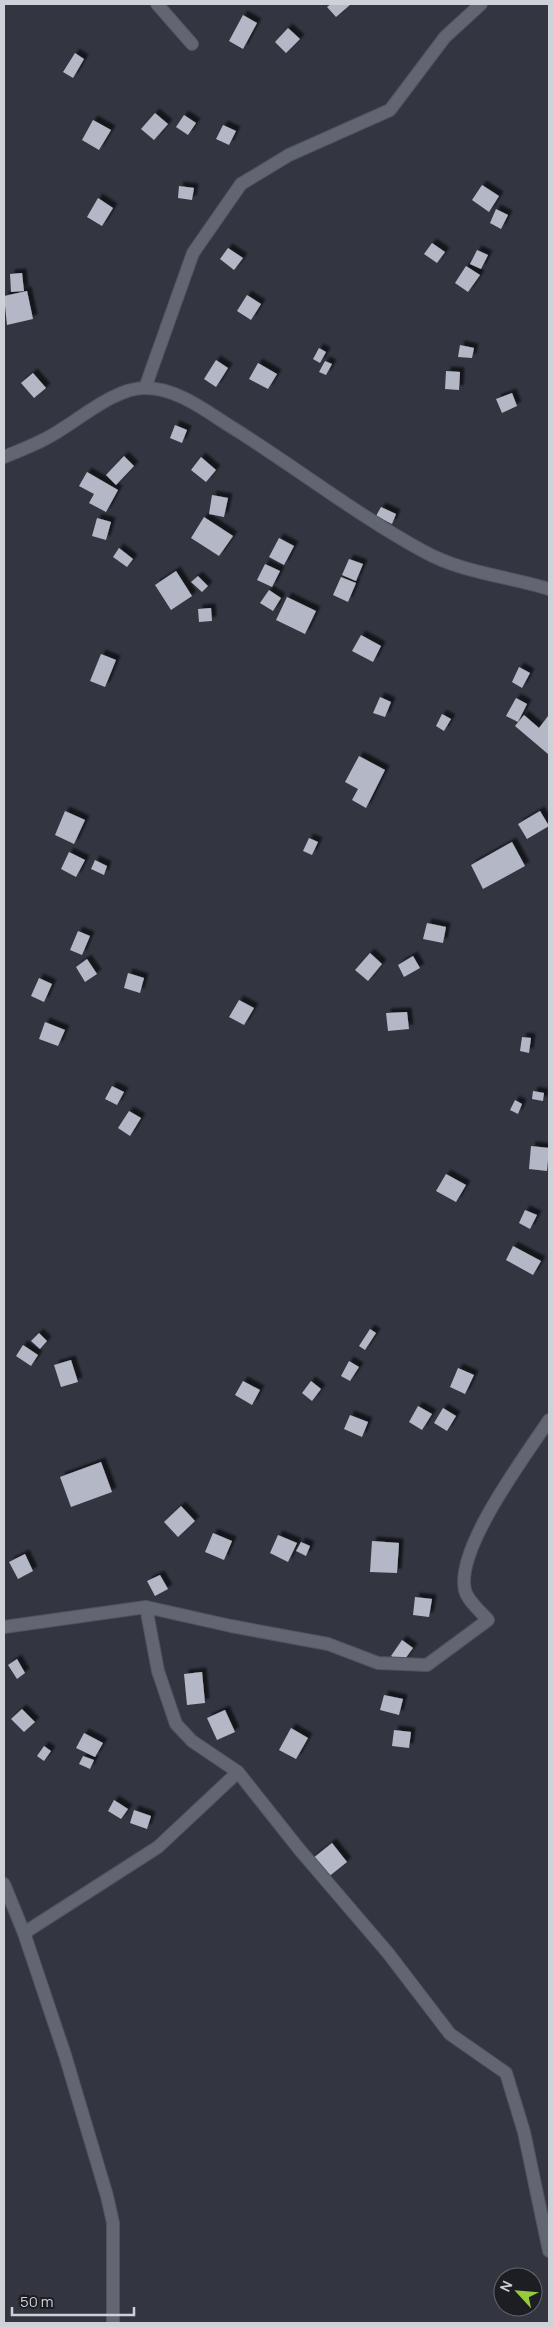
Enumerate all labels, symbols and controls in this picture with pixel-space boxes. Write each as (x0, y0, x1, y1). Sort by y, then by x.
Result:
north arrow (493, 2267, 543, 2317)
text: N (495, 2277, 517, 2295)
scale bar (12, 2284, 135, 2316)
text: 50 m (20, 2291, 54, 2312)

